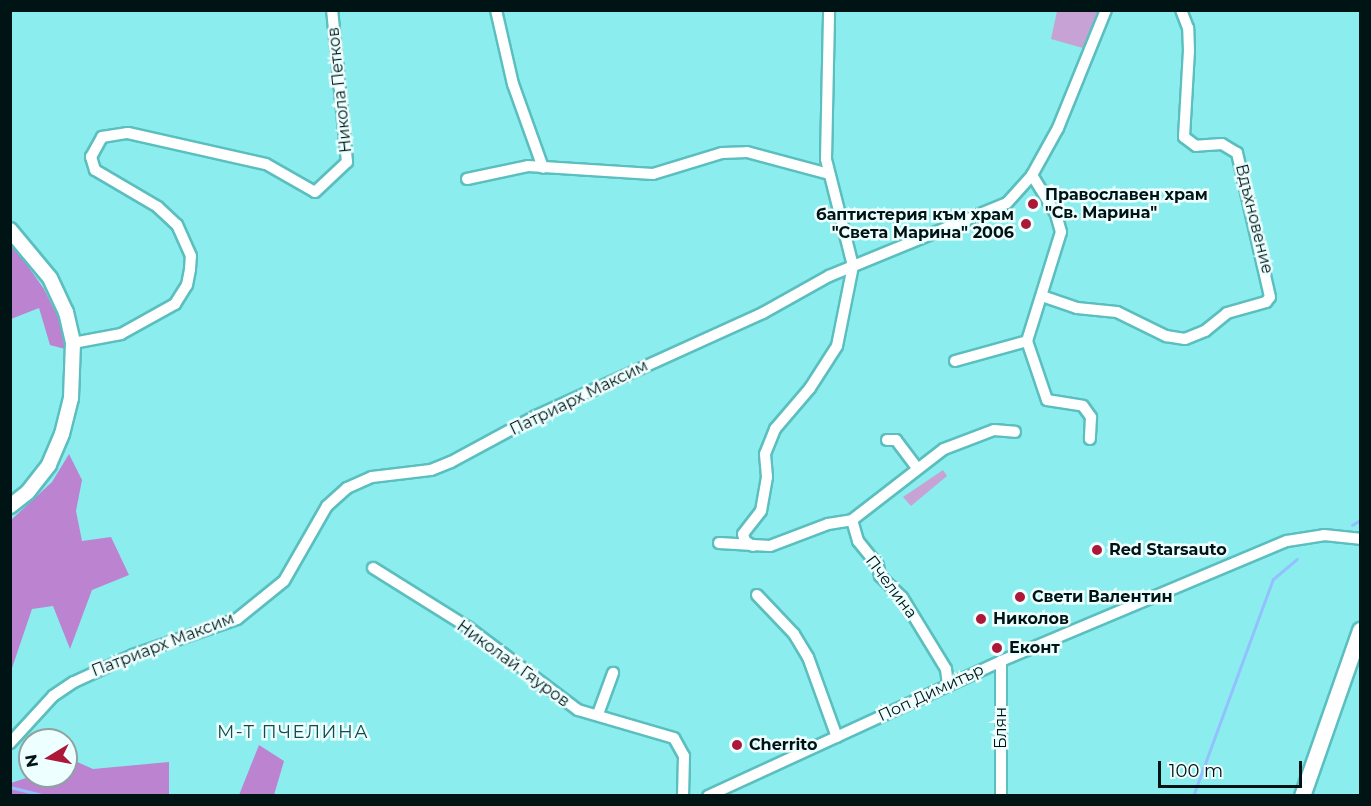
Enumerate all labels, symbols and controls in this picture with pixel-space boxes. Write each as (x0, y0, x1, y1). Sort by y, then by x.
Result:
street label: Никола Петков (324, 26, 356, 154)
street label: Вдъхновение (1231, 162, 1277, 276)
place label: Православен храм "Св. Марина" (1045, 185, 1208, 223)
marker: Православен храм "Св. Марина" (1026, 197, 1040, 211)
place label: баптистерия към храм "Света Марина" 2006 (816, 205, 1014, 243)
marker: баптистерия към храм "Света Марина" 2006 (1019, 217, 1033, 231)
street label: Патриарх Максим (507, 356, 651, 440)
place label: Red Starsauto (1109, 540, 1227, 560)
marker: Red Starsauto (1090, 543, 1104, 557)
street label: Пчелина (861, 552, 921, 622)
place label: Свети Валентин (1032, 587, 1173, 607)
marker: Свети Валентин (1013, 590, 1027, 604)
street label: Патриарх Максим (89, 609, 237, 681)
place label: Николов (993, 609, 1069, 629)
marker: Николов (974, 612, 988, 626)
street label: Николай Гяуров (453, 617, 573, 711)
place label: Еконт (1009, 638, 1060, 658)
marker: Еконт (990, 641, 1004, 655)
street label: Поп Димитър (875, 660, 987, 726)
street label: Блян (991, 707, 1011, 749)
district label: М-Т ПЧЕЛИНА (217, 721, 369, 743)
north arrow (18, 728, 78, 788)
place label: Cherrito (749, 735, 817, 755)
marker: Cherrito (730, 738, 744, 752)
scale bar (1161, 749, 1305, 787)
text: N (21, 753, 42, 769)
text: 100 m (1169, 760, 1223, 782)

